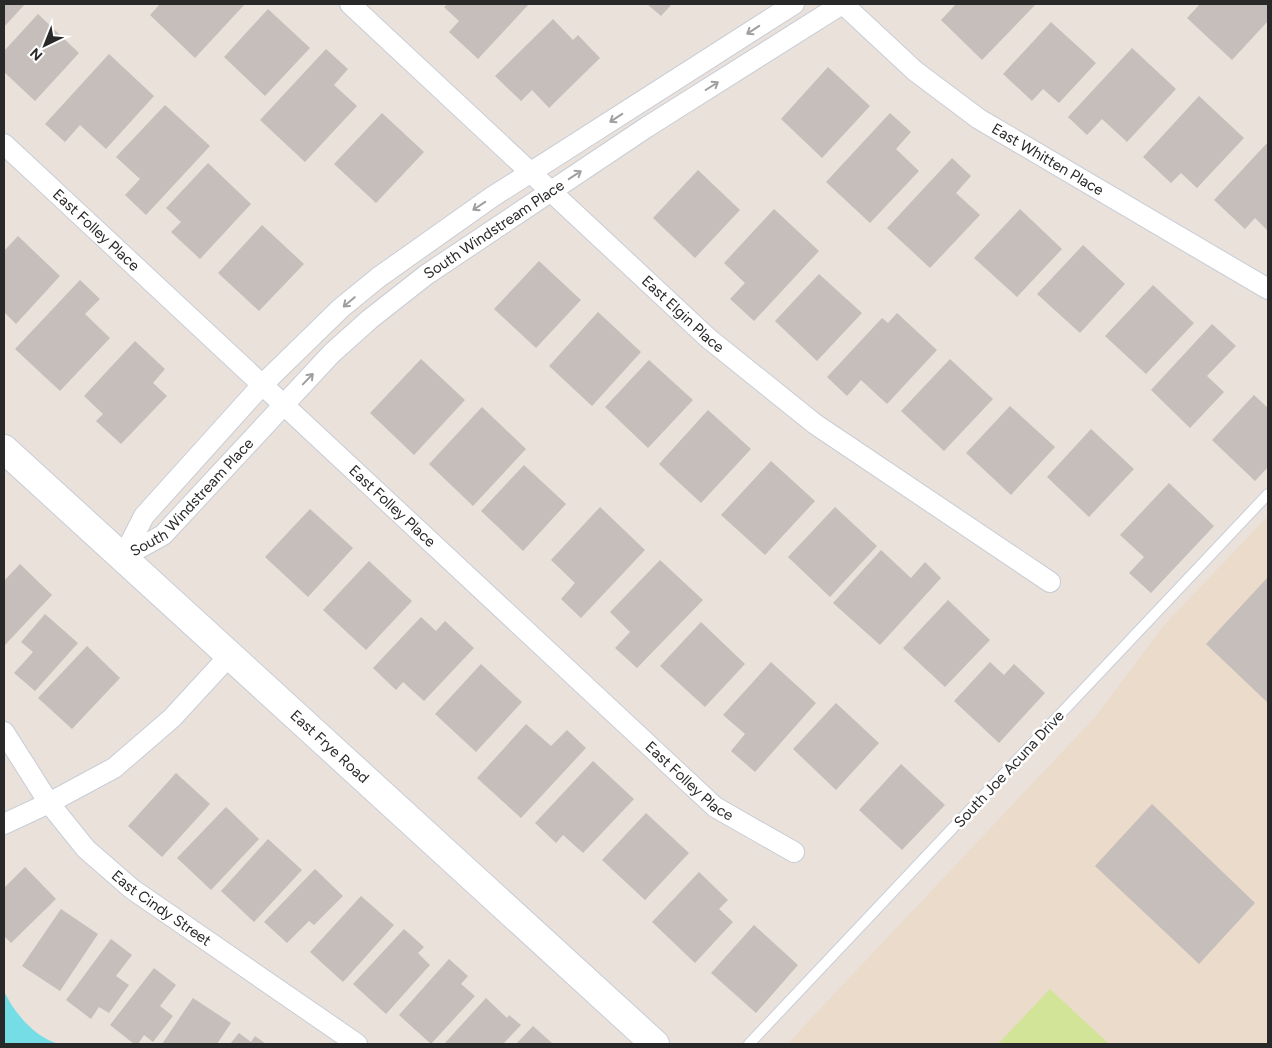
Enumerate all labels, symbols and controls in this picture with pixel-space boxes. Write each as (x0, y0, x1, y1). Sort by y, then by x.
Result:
north arrow (20, 20, 70, 70)
one-way arrow (746, 25, 760, 35)
text: N (27, 44, 46, 64)
one-way arrow (704, 81, 718, 91)
one-way arrow (609, 113, 623, 123)
street label: East Whitten Place (988, 119, 1107, 199)
one-way arrow (568, 169, 582, 179)
street label: South Windstream Place (420, 176, 568, 283)
street label: East Folley Place (49, 185, 143, 275)
one-way arrow (473, 201, 487, 211)
street label: East Elgin Place (638, 272, 728, 356)
one-way arrow (342, 297, 355, 308)
one-way arrow (302, 372, 314, 385)
street label: South Windstream Place (127, 434, 257, 560)
street label: East Folley Place (345, 461, 439, 551)
street label: East Frye Road (286, 706, 373, 787)
street label: South Joe Acuna Drive (950, 707, 1068, 831)
street label: East Folley Place (641, 738, 737, 825)
street label: East Cindy Street (108, 866, 215, 950)

